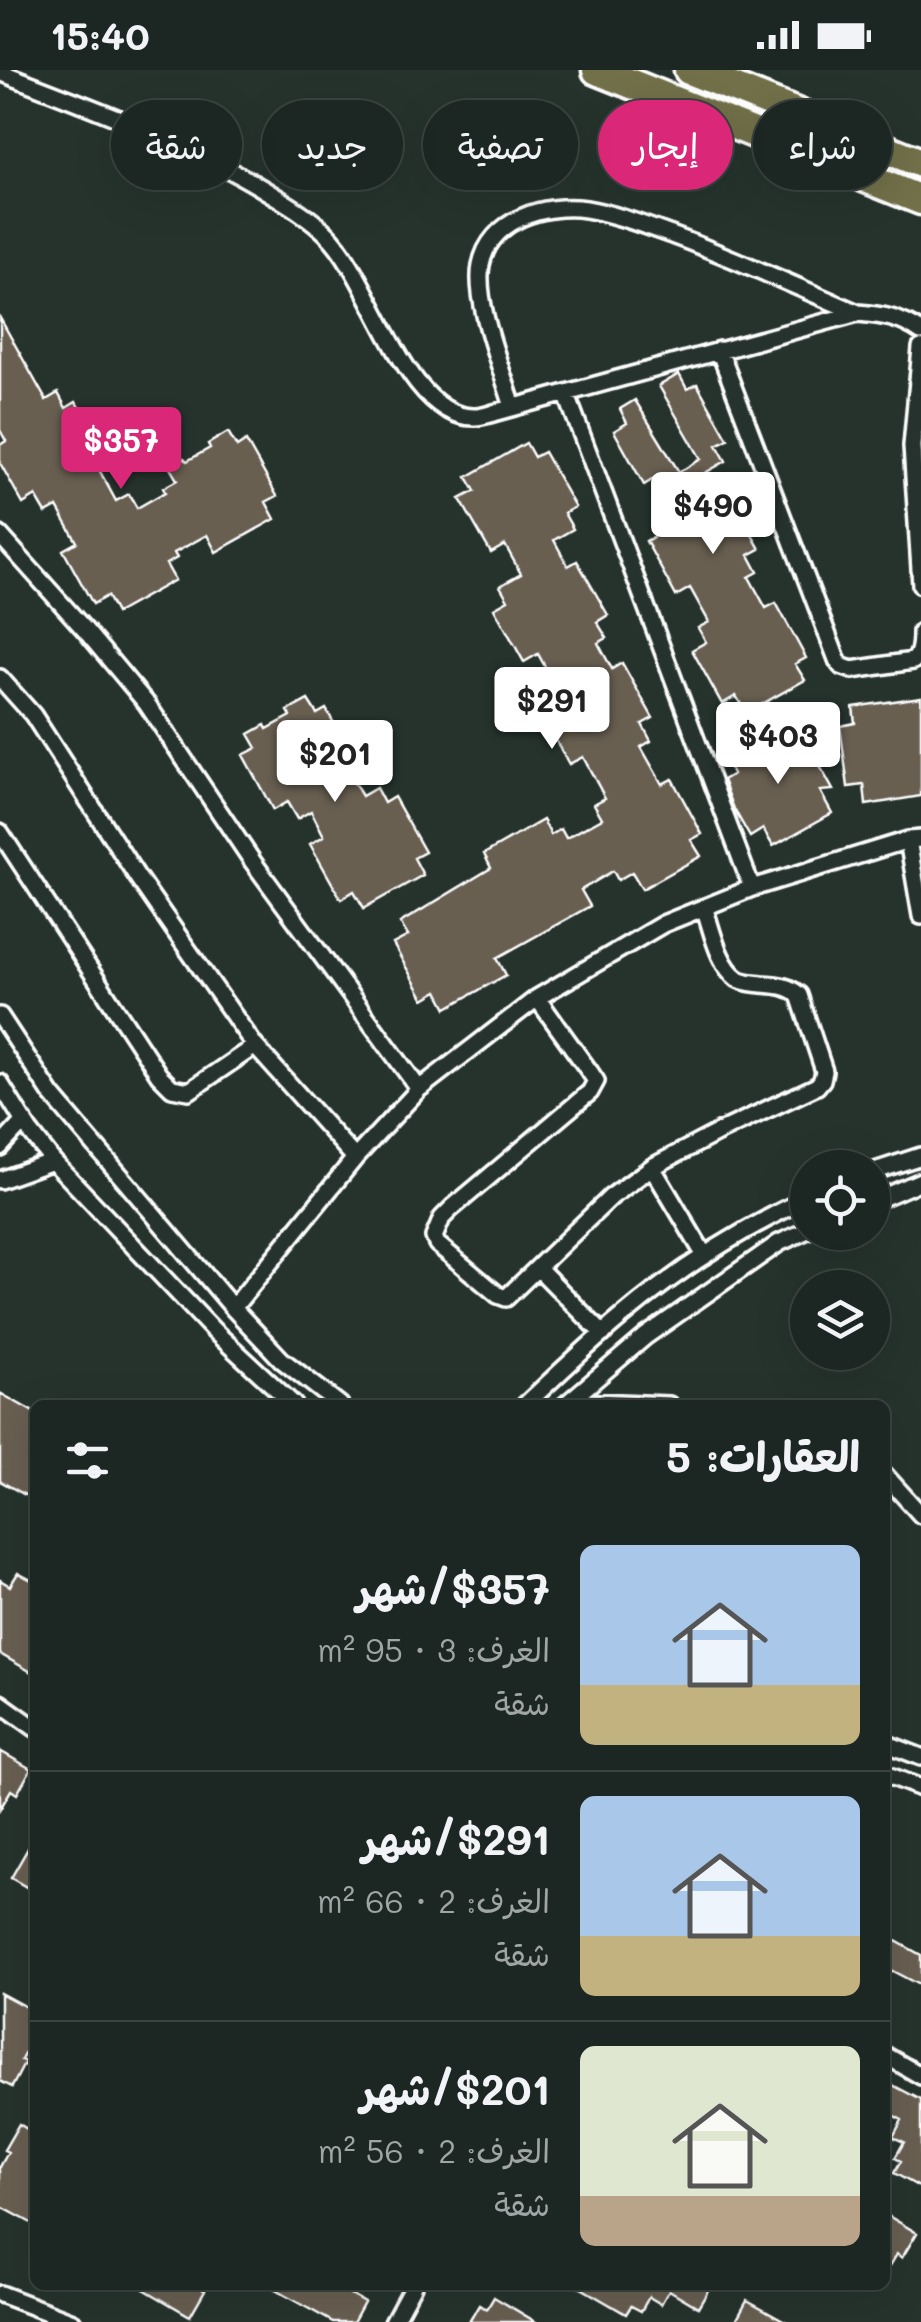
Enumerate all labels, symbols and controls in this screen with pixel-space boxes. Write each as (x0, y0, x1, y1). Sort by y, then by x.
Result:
text: 15:40 (50, 10, 150, 60)
chip: شقة (111, 100, 242, 190)
chip: جديد (262, 100, 403, 190)
chip: تصفية (423, 100, 578, 190)
chip: إيجار (598, 100, 733, 190)
chip: شراء (753, 100, 892, 190)
pin: $357 (62, 407, 180, 492)
text: $357 (83, 418, 159, 460)
pin: $490 (654, 472, 772, 557)
text: $490 (673, 483, 753, 525)
pin: $291 (493, 667, 611, 752)
text: $291 (516, 678, 588, 720)
pin: $403 (719, 702, 837, 787)
text: $403 (738, 713, 818, 755)
pin: $201 (276, 720, 394, 805)
text: $201 (299, 731, 371, 773)
map controls (790, 1150, 890, 1370)
button: locate (790, 1150, 890, 1250)
button: layers (790, 1270, 890, 1370)
text: العقارات: 5 (666, 1428, 860, 1483)
icon: filters (60, 1433, 115, 1488)
text: $357/شهر (357, 1560, 550, 1615)
icon: home (660, 1585, 780, 1705)
text: الغرف: 3 · 95 m² (317, 1628, 550, 1670)
text: شقة (494, 1681, 550, 1723)
text: $291/شهر (362, 1811, 550, 1866)
icon: home (660, 1836, 780, 1956)
text: الغرف: 2 · 66 m² (317, 1879, 550, 1921)
text: شقة (494, 1932, 550, 1974)
text: $201/شهر (361, 2061, 550, 2116)
icon: home (660, 2086, 780, 2206)
text: الغرف: 2 · 56 m² (318, 2129, 550, 2171)
text: شقة (494, 2182, 550, 2224)

